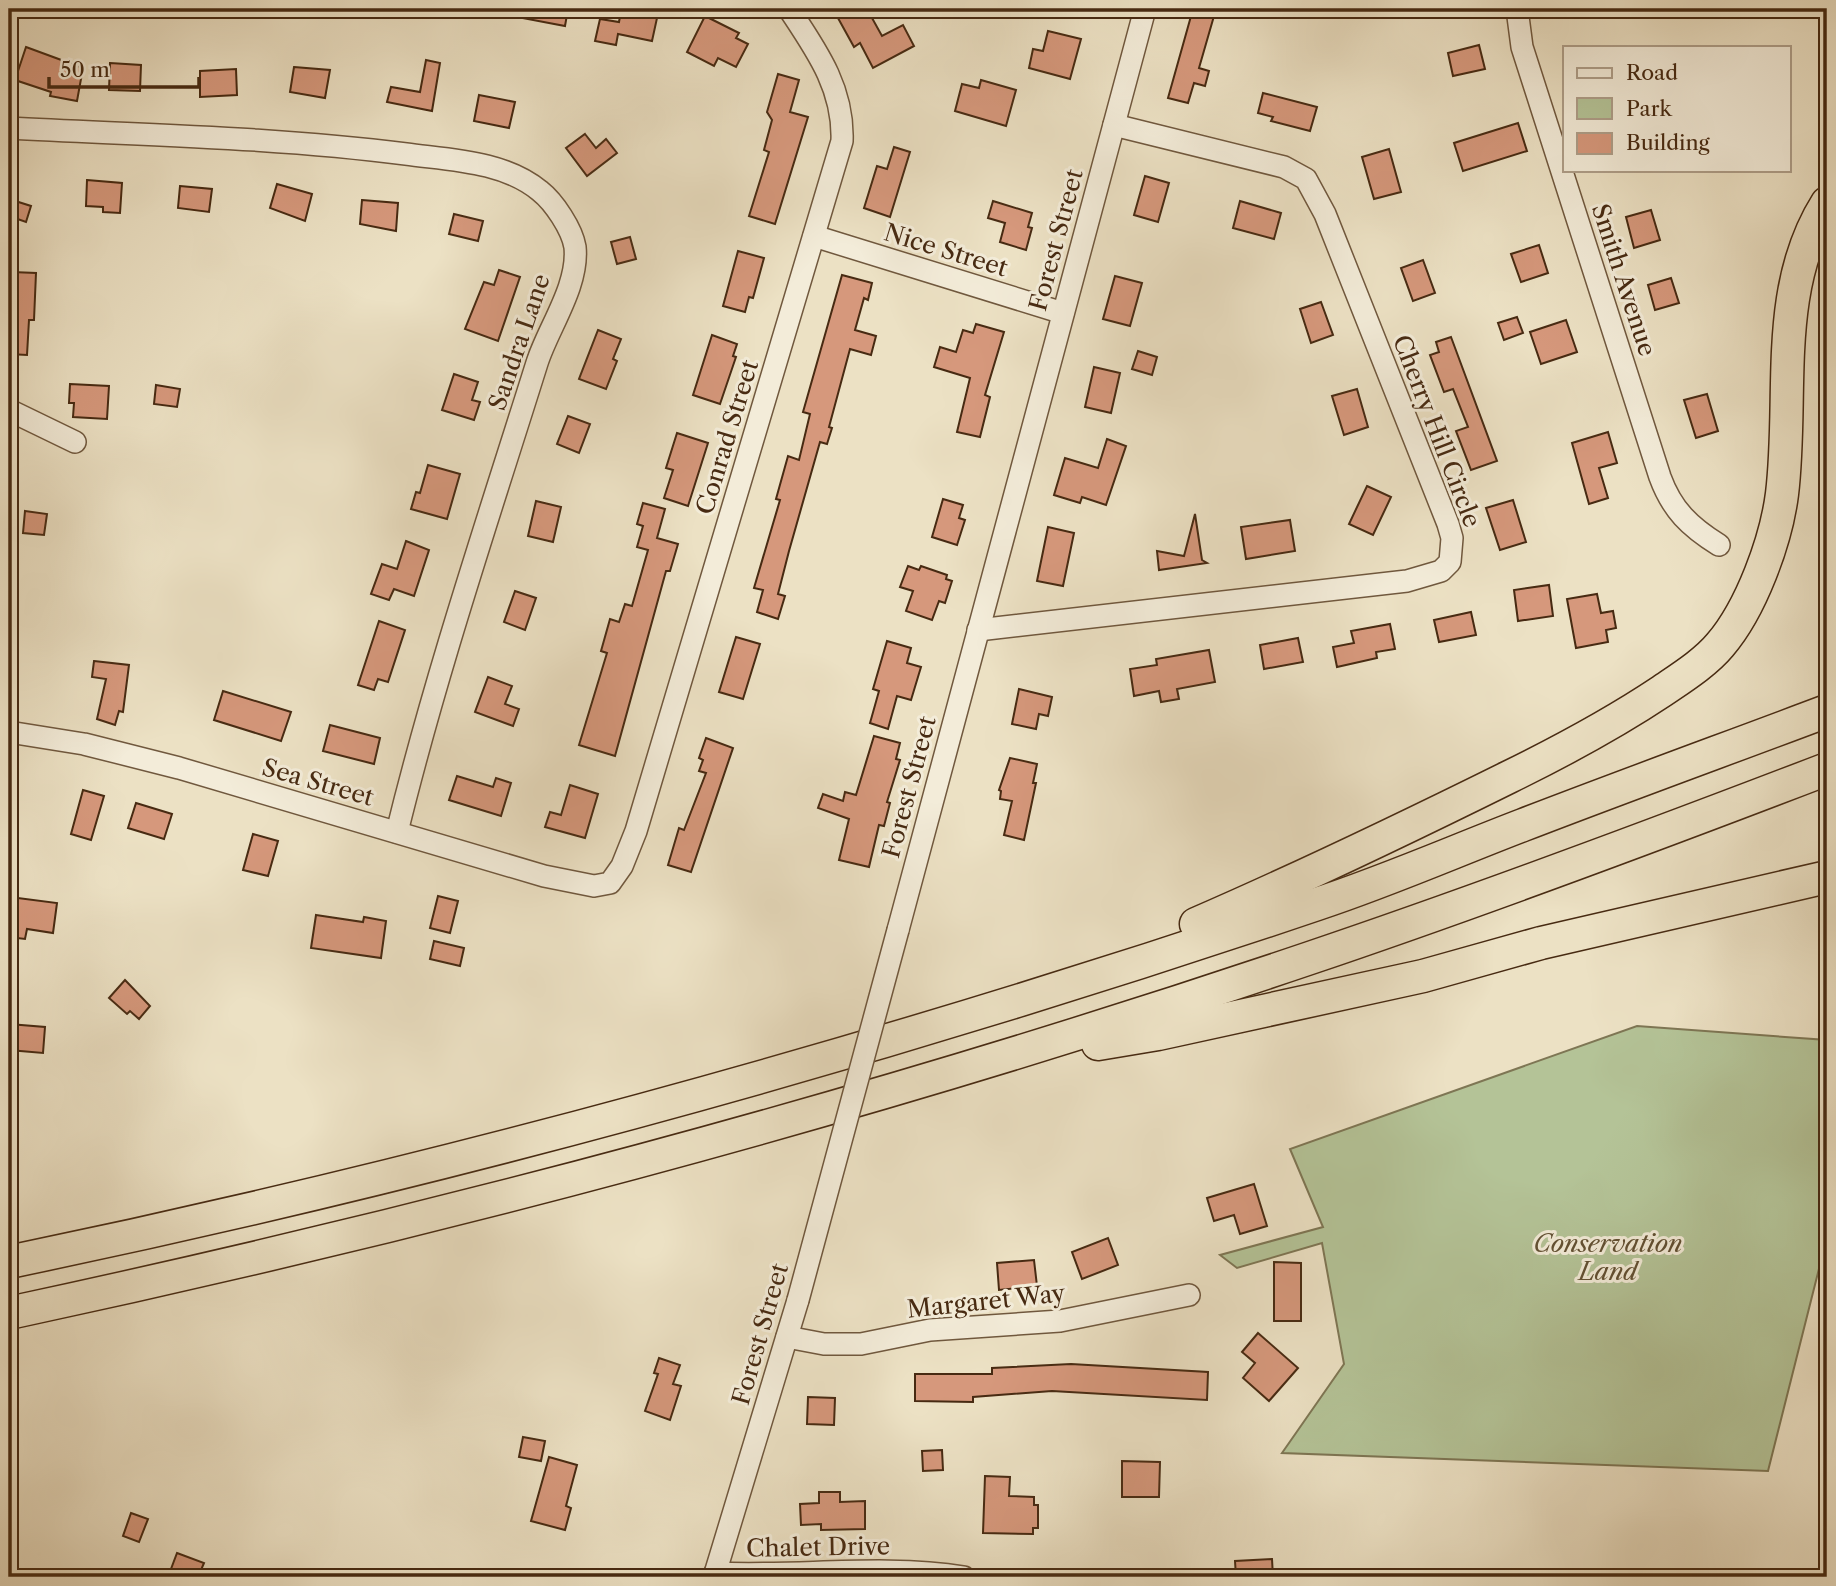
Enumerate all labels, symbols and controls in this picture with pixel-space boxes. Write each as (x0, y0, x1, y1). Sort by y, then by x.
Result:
scale bar (49, 46, 200, 90)
legend (1563, 46, 1790, 172)
text: 50 m (60, 57, 110, 82)
text: Road (1626, 60, 1678, 85)
text: Park (1626, 96, 1672, 121)
text: Building (1626, 130, 1711, 155)
street label: Forest Street (1023, 165, 1089, 314)
street label: Smith Avenue (1586, 200, 1662, 360)
street label: Nice Street (881, 218, 1012, 283)
street label: Sandra Lane (482, 270, 556, 414)
street label: Cherry Hill Circle (1387, 331, 1487, 531)
street label: Conrad Street (690, 356, 764, 518)
street label: Forest Street (876, 712, 942, 861)
street label: Sea Street (259, 752, 378, 812)
park label: Conservation Land (1534, 1229, 1682, 1286)
street label: Forest Street (726, 1259, 794, 1408)
street label: Margaret Way (906, 1278, 1067, 1324)
street label: Chalet Drive (746, 1531, 890, 1563)

